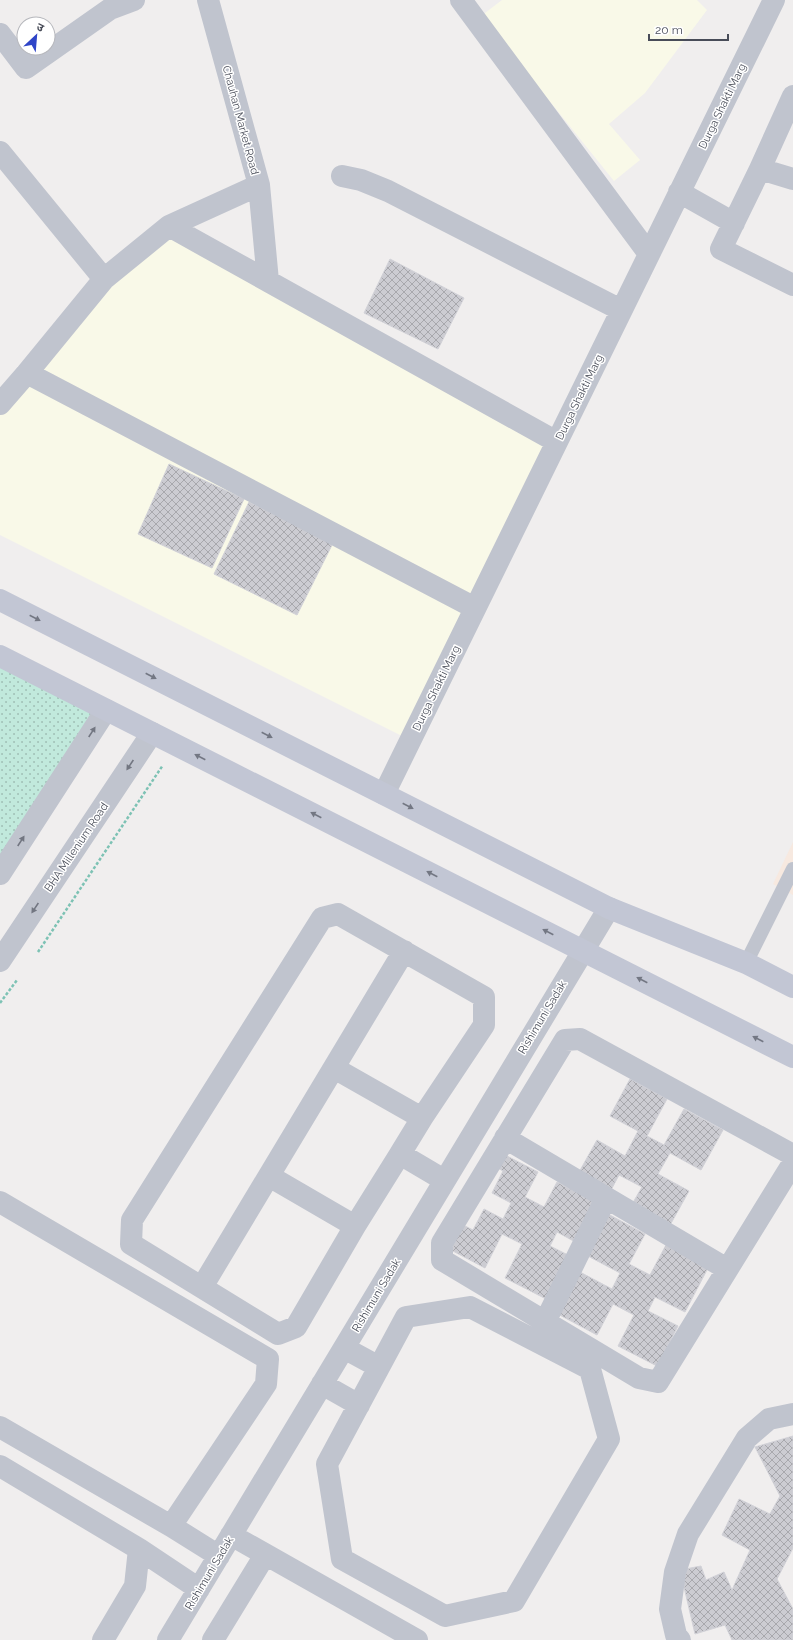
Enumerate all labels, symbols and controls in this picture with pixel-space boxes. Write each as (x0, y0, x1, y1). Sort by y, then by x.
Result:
north arrow (16, 16, 56, 56)
scale bar (649, 16, 728, 42)
text: उ (34, 20, 46, 35)
text: 20 m (655, 23, 683, 37)
street label: Durga Shakti Marg (696, 61, 749, 151)
street label: Chauhan Market Road (220, 64, 261, 176)
street label: Durga Shakti Marg (553, 352, 606, 442)
one-way arrow (29, 615, 41, 621)
street label: Durga Shakti Marg (410, 643, 463, 733)
one-way arrow (145, 673, 157, 680)
one-way arrow (88, 727, 96, 737)
one-way arrow (261, 732, 273, 738)
one-way arrow (194, 754, 206, 760)
one-way arrow (126, 760, 134, 770)
street label: BHA Millenium Road (42, 800, 111, 894)
one-way arrow (402, 803, 414, 809)
one-way arrow (310, 812, 322, 818)
one-way arrow (17, 836, 25, 846)
one-way arrow (426, 871, 438, 877)
one-way arrow (31, 903, 39, 913)
one-way arrow (542, 929, 554, 936)
one-way arrow (636, 977, 648, 983)
street label: Rishimuni Sadak (515, 978, 570, 1056)
one-way arrow (752, 1036, 764, 1042)
street label: Rishimuni Sadak (349, 1256, 404, 1334)
street label: Rishimuni Sadak (182, 1534, 237, 1612)

